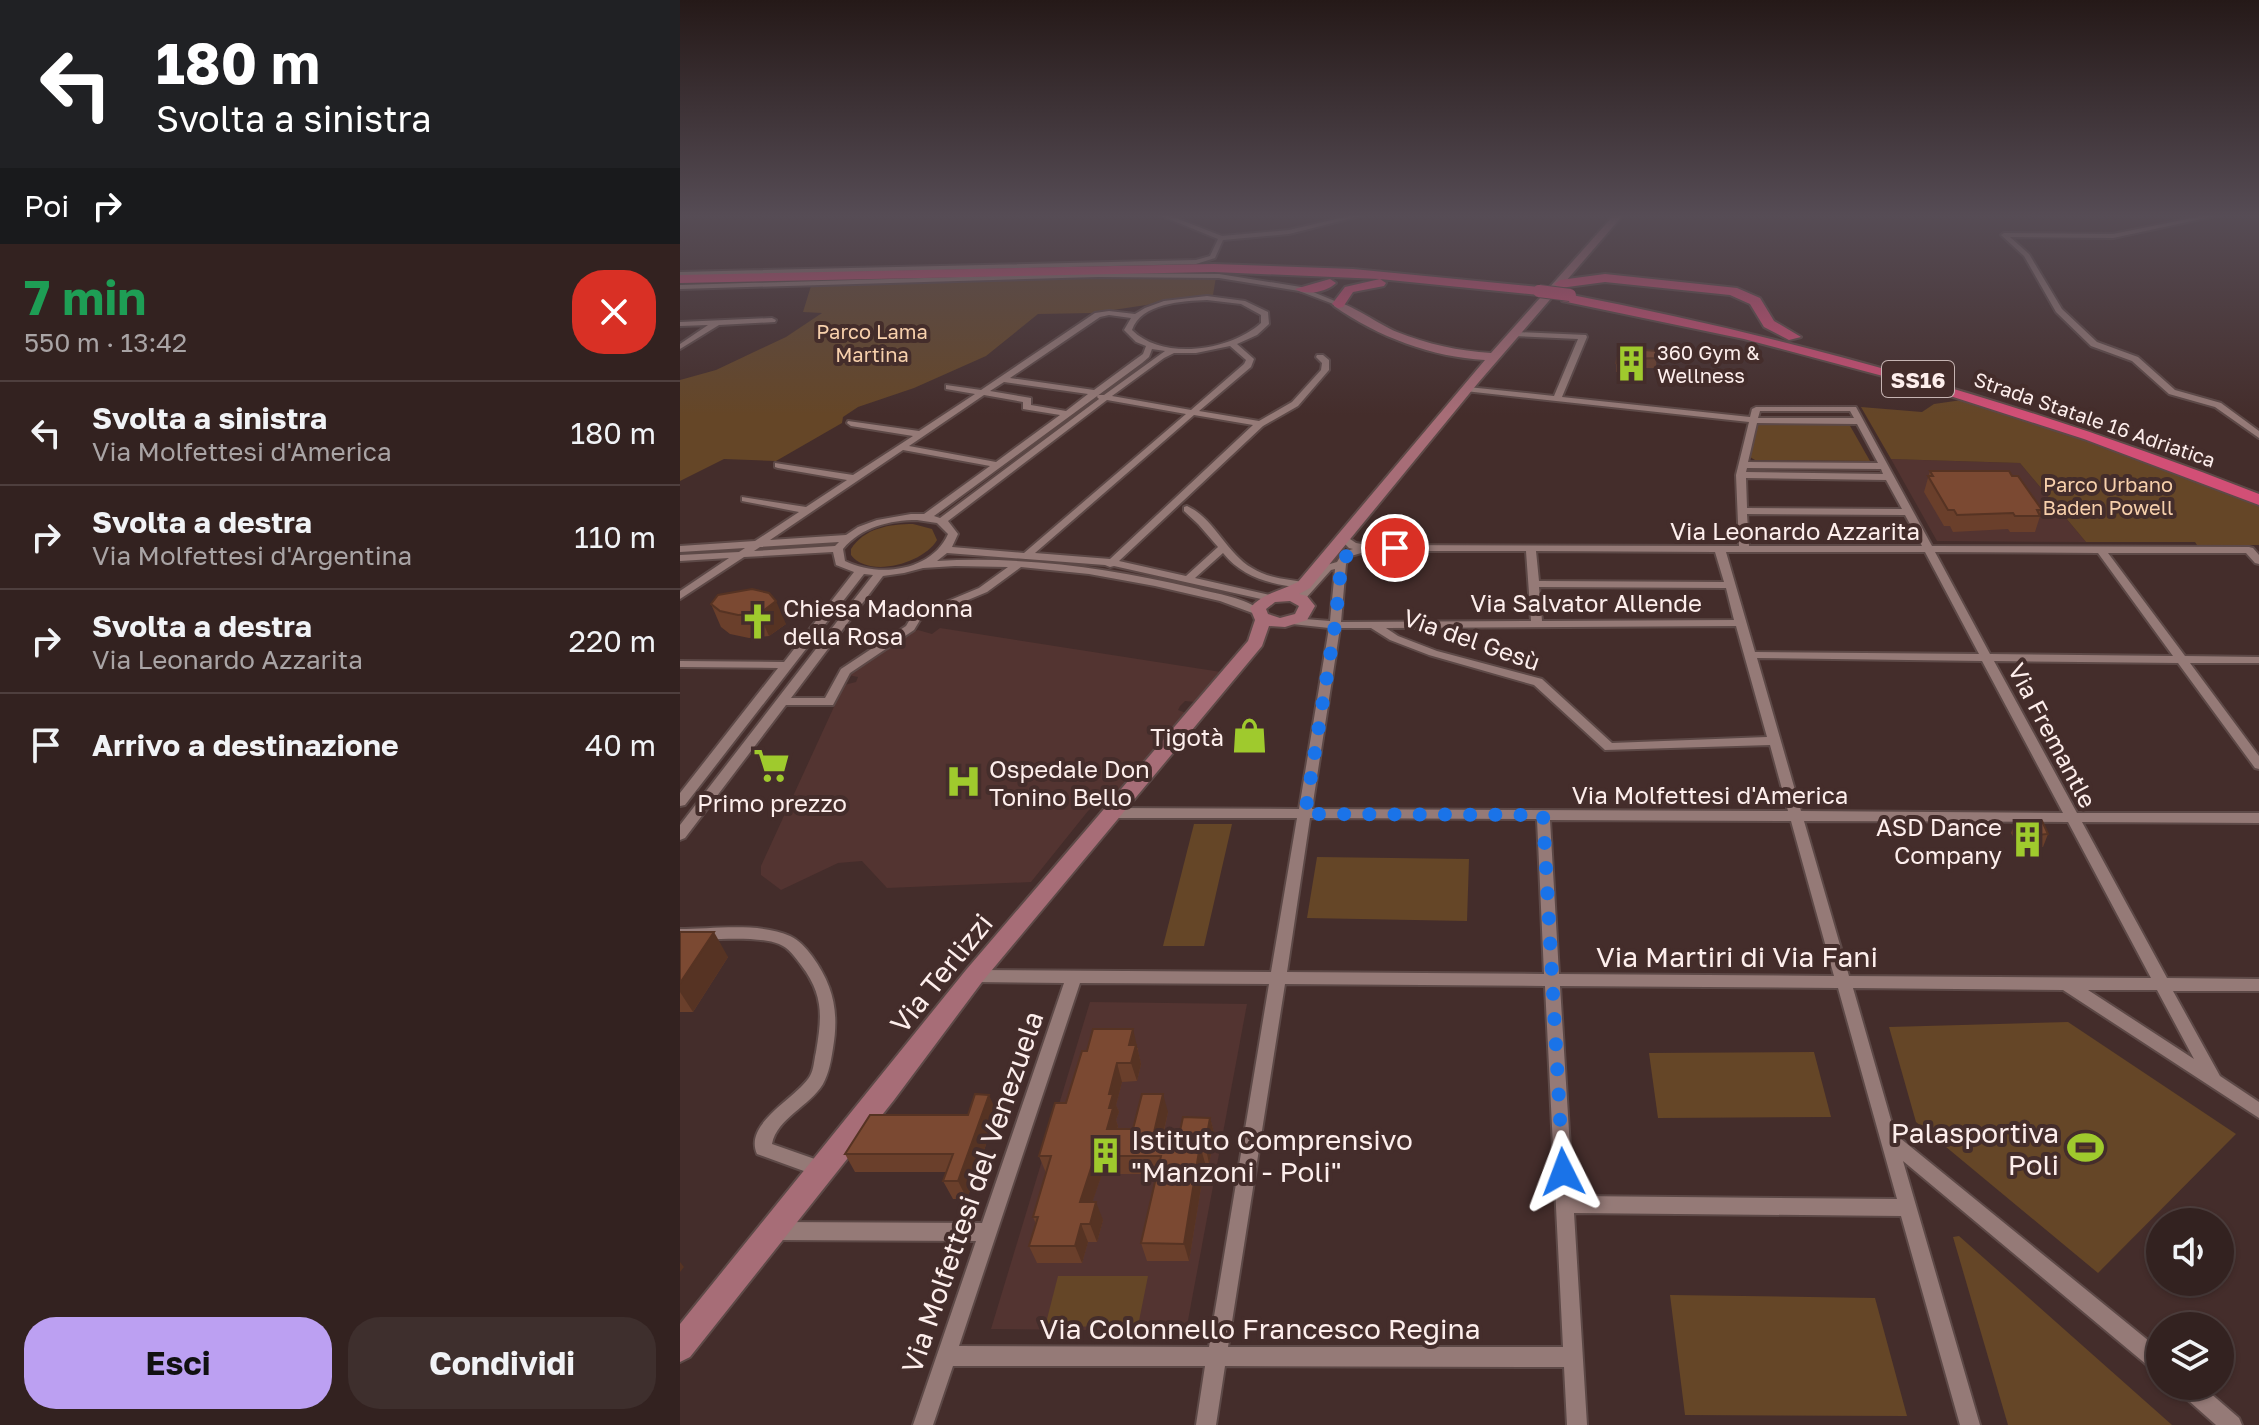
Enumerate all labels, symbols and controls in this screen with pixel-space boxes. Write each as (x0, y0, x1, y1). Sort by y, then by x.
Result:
text: 180 m (156, 29, 320, 96)
icon: left (24, 32, 128, 136)
text: Svolta a sinistra (156, 97, 432, 140)
icon: right (85, 184, 129, 228)
text: Poi (24, 188, 69, 224)
text: 7 min (24, 268, 146, 326)
button: close (572, 270, 656, 354)
park label: Parco Lama Martina (816, 319, 928, 366)
text: 550 m · 13:42 (24, 327, 187, 358)
place label: 360 Gym & Wellness (1657, 340, 1760, 387)
building icon: 360 Gym & Wellness (1612, 345, 1650, 383)
road number: SS16 (1882, 361, 1954, 397)
street label: Strada Statale 16 Adriatica (1971, 366, 2219, 472)
text: Svolta a sinistra (92, 400, 327, 436)
icon: left (24, 411, 68, 455)
text: 180 m (571, 415, 656, 451)
text: Via Molfettesi d'America (92, 436, 392, 467)
park label: Parco Urbano Baden Powell (2043, 472, 2174, 519)
text: Svolta a destra (92, 504, 312, 540)
pin (1361, 514, 1429, 582)
icon: right (24, 515, 68, 559)
street label: Via Leonardo Azzarita (1670, 516, 1920, 545)
text: 110 m (574, 519, 656, 555)
icon: arrive (1373, 526, 1417, 570)
text: Via Molfettesi d'Argentina (92, 540, 412, 571)
street label: Via Salvator Allende (1470, 588, 1702, 617)
place label: Chiesa Madonna della Rosa (783, 593, 973, 650)
church icon: Chiesa Madonna della Rosa (738, 602, 776, 640)
street label: Via del Gesù (1400, 602, 1544, 676)
text: Svolta a destra (92, 608, 312, 644)
icon: right (24, 619, 68, 663)
text: 220 m (569, 623, 656, 659)
text: Via Leonardo Azzarita (92, 644, 363, 675)
street label: Via Fremantle (2003, 658, 2103, 812)
shop icon: Tigotà (1231, 717, 1269, 755)
place label: Tigotà (1150, 722, 1224, 751)
icon: arrive (24, 723, 68, 767)
text: Arrivo a destinazione (92, 727, 399, 763)
text: 40 m (585, 727, 656, 763)
supermarket icon: Primo prezzo (753, 746, 791, 784)
place label: Ospedale Don Tonino Bello (989, 754, 1150, 811)
hospital icon: Ospedale Don Tonino Bello (944, 763, 982, 801)
street label: Via Molfettesi d'America (1572, 780, 1848, 809)
place label: Primo prezzo (697, 788, 847, 817)
place label: ASD Dance Company (1876, 812, 2002, 869)
building icon: ASD Dance Company (2009, 821, 2047, 859)
street label: Via Terlizzi (883, 907, 999, 1039)
street label: Via Martiri di Via Fani (1596, 940, 1878, 973)
street label: Via Molfettesi del Venezuela (894, 1007, 1050, 1377)
place label: Palasportiva Poli (1891, 1116, 2059, 1181)
place label: Istituto Comprensivo "Manzoni - Poli" (1131, 1123, 1413, 1188)
sports icon: Palasportiva Poli (2066, 1129, 2104, 1167)
position arrow (1521, 1130, 1605, 1214)
building icon: Istituto Comprensivo "Manzoni - Poli" (1086, 1136, 1124, 1174)
map controls (2146, 1208, 2234, 1400)
button: sound (2146, 1208, 2234, 1296)
street label: Via Colonnello Francesco Regina (1039, 1312, 1481, 1345)
button: layers (2146, 1312, 2234, 1400)
button: Esci (24, 1317, 332, 1409)
button: Condividi (348, 1317, 656, 1409)

